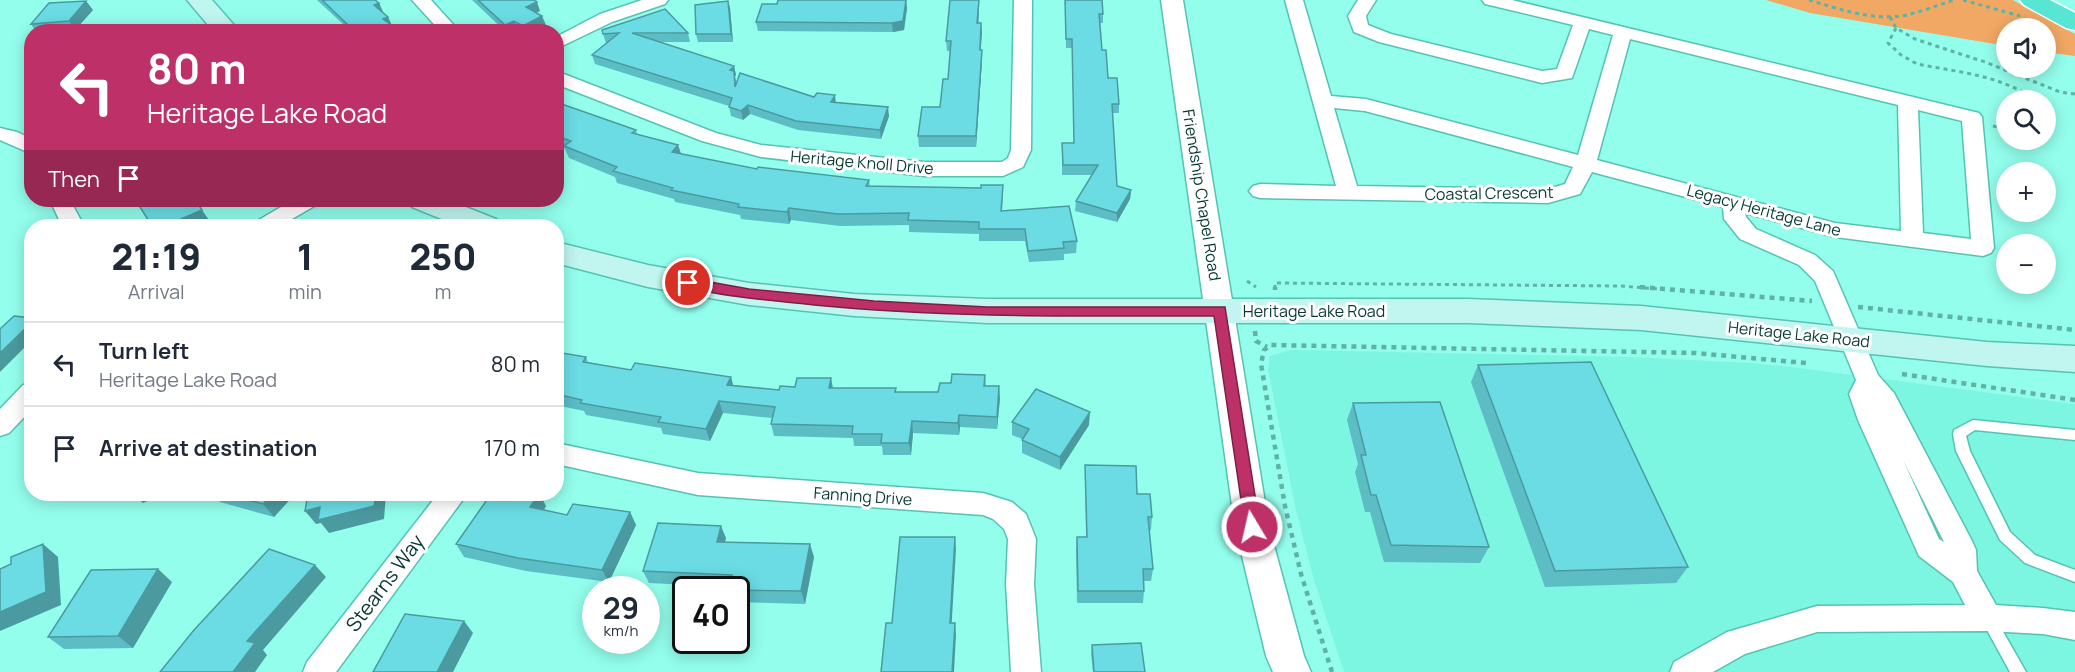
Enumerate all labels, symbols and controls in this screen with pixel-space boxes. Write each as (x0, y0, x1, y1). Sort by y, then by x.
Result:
map controls (1996, 18, 2056, 294)
button: sound (1996, 18, 2056, 78)
text: 80 m (147, 39, 247, 97)
icon: left (48, 48, 126, 126)
button: search (1996, 90, 2056, 150)
text: Heritage Lake Road (147, 94, 387, 131)
street label: Friendship Chapel Road (1178, 108, 1226, 282)
street label: Heritage Knoll Drive (790, 145, 934, 179)
icon: arrive (112, 162, 145, 195)
button: + (1996, 162, 2056, 222)
text: Then (48, 164, 100, 194)
street label: Legacy Heritage Lane (1684, 179, 1844, 241)
street label: Coastal Crescent (1424, 181, 1554, 205)
text: 21:19 (111, 232, 201, 281)
text: 1 (297, 232, 313, 281)
text: 250 (409, 232, 477, 281)
button: − (1996, 234, 2056, 294)
pin (662, 257, 713, 308)
icon: arrive (671, 266, 704, 299)
text: Arrival (128, 278, 185, 305)
text: min (288, 278, 322, 305)
text: m (435, 278, 451, 305)
street label: Heritage Lake Road (1243, 300, 1385, 322)
street label: Heritage Lake Road (1727, 316, 1871, 352)
text: Turn left (99, 336, 189, 366)
icon: left (48, 348, 81, 381)
text: 80 m (491, 349, 540, 379)
text: Heritage Lake Road (99, 366, 277, 393)
icon: arrive (48, 432, 81, 465)
text: Arrive at destination (99, 433, 317, 463)
text: 170 m (484, 433, 540, 463)
street label: Fanning Drive (813, 482, 913, 510)
position arrow (1220, 495, 1284, 559)
street label: Stearns Way (339, 528, 430, 637)
speed limit sign: 40 (672, 576, 750, 654)
text: 29 (603, 587, 639, 628)
text: km/h (604, 620, 638, 641)

